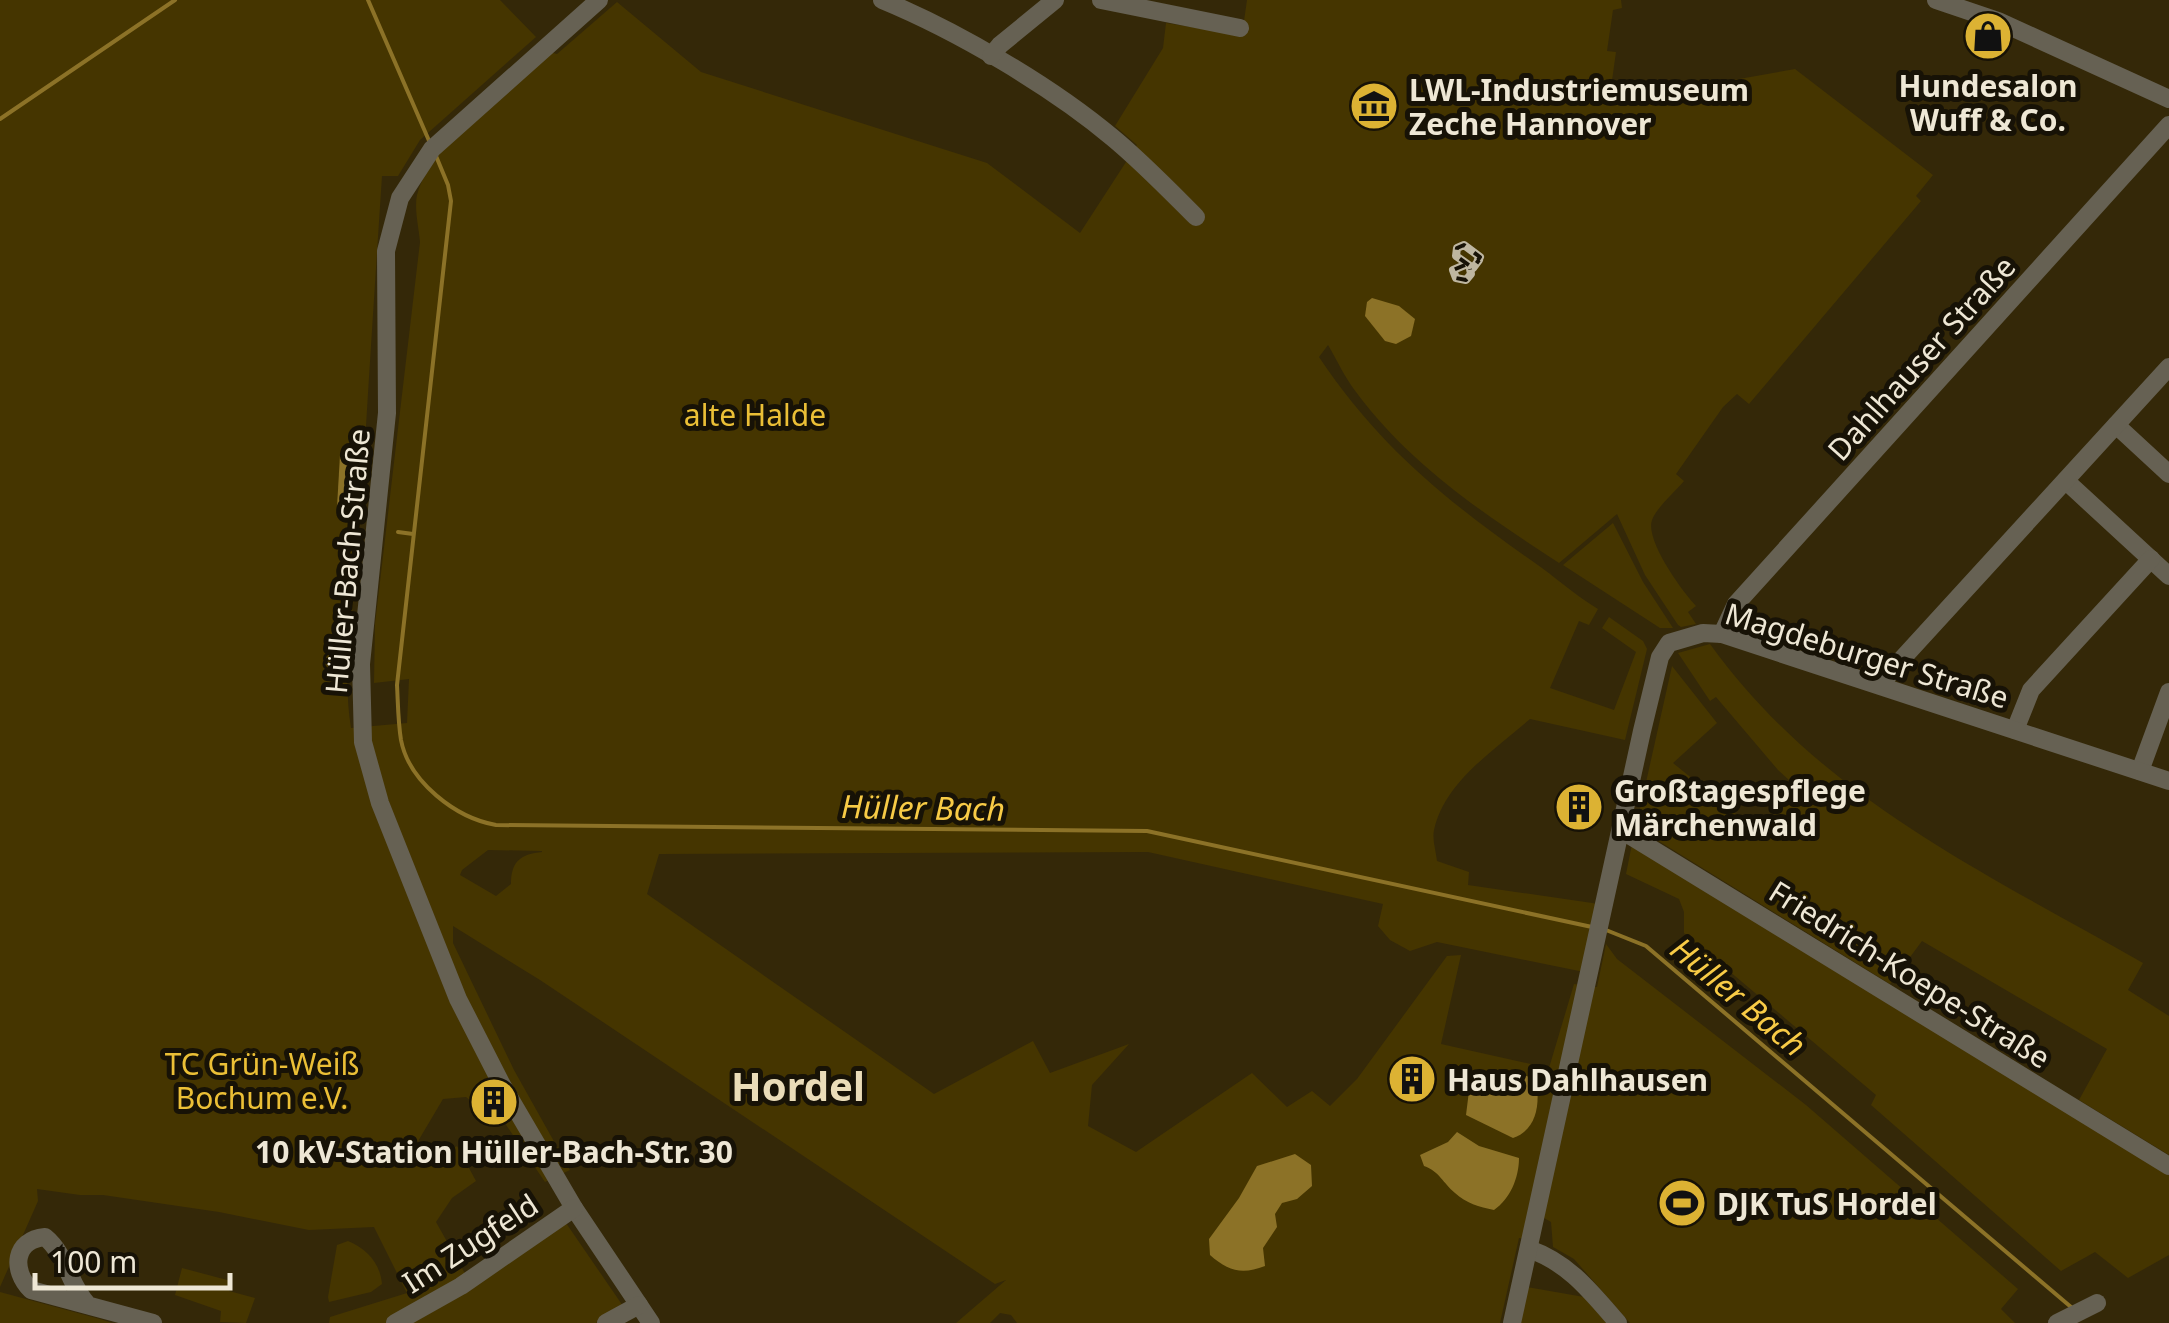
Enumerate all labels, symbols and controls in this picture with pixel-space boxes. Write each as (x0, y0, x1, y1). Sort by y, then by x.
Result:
shop icon: Hundesalon Wuff & Co. (1962, 10, 2014, 62)
place label: Hundesalon Wuff & Co. (1898, 65, 2078, 140)
place label: LWL-Industriemuseum Zeche Hannover (1409, 69, 1749, 144)
museum icon: LWL-Industriemuseum Zeche Hannover (1348, 80, 1400, 132)
street label: Dahlhauser Straße (1818, 247, 2024, 469)
park label: alte Halde (684, 394, 826, 435)
street label: Hüller-Bach-Straße (315, 427, 379, 695)
street label: Magdeburger Straße (1720, 592, 2014, 718)
place label: Großtagespflege Märchenwald (1614, 770, 1866, 845)
building icon: Großtagespflege Märchenwald (1553, 781, 1605, 833)
water label: Hüller Bach (841, 784, 1005, 830)
street label: Friedrich-Koepe-Straße (1762, 871, 2058, 1077)
water label: Hüller Bach (1662, 927, 1816, 1065)
park label: TC Grün-Weiß Bochum e.V. (165, 1043, 359, 1118)
building icon: Haus Dahlhausen (1386, 1053, 1438, 1105)
district label: Hordel (731, 1058, 865, 1113)
place label: Haus Dahlhausen (1447, 1059, 1708, 1100)
building icon: 10 kV-Station Hüller-Bach-Str. 30 (468, 1076, 520, 1128)
place label: 10 kV-Station Hüller-Bach-Str. 30 (255, 1131, 733, 1172)
sports icon: DJK TuS Hordel (1656, 1177, 1708, 1229)
place label: DJK TuS Hordel (1717, 1183, 1937, 1224)
street label: Im Zugfeld (394, 1184, 546, 1302)
scale bar (35, 1228, 230, 1290)
text: 100 m (50, 1241, 137, 1282)

